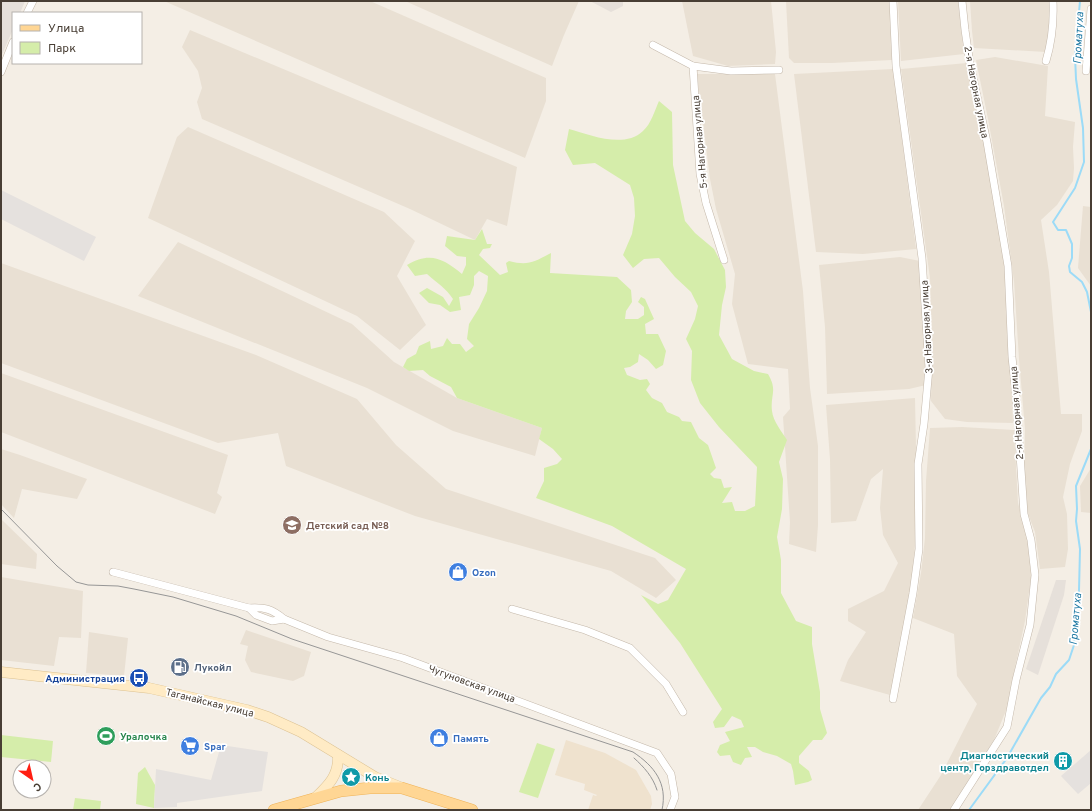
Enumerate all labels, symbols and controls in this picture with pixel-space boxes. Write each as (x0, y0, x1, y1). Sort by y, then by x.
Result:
water label: Громатуха (1071, 11, 1087, 65)
legend (12, 12, 142, 64)
text: Улица (48, 21, 84, 37)
text: Парк (48, 41, 76, 57)
street label: 2-я Нагорная улица (960, 45, 991, 139)
street label: 5-я Нагорная улица (690, 95, 711, 189)
street label: 3-я Нагорная улица (919, 280, 936, 374)
street label: 2-я Нагорная улица (1008, 366, 1027, 460)
school or university icon: Детский сад №8 (281, 514, 303, 536)
place label: Детский сад №8 (306, 520, 389, 533)
shop icon: Ozon (447, 561, 469, 583)
place label: Ozon (472, 567, 496, 580)
water label: Громатуха (1067, 592, 1085, 646)
fuel station icon: Лукойл (169, 656, 191, 678)
place label: Лукойл (194, 662, 232, 675)
street label: Чугуновская улица (426, 663, 517, 706)
bus stop icon: Администрация (128, 667, 150, 689)
place label: Администрация (45, 673, 125, 686)
street label: Таганайская улица (164, 686, 255, 721)
sports icon: Уралочка (95, 725, 117, 747)
shop icon: Память (428, 727, 450, 749)
place label: Уралочка (120, 731, 167, 744)
place label: Память (453, 733, 489, 746)
supermarket icon: Spar (179, 735, 201, 757)
place label: Spar (204, 741, 227, 754)
place label: Диагностический центр, Горздравотдел (940, 750, 1049, 775)
building icon: Диагностический центр, Горздравотдел (1052, 750, 1074, 772)
north arrow (12, 759, 52, 799)
place icon: Конь (340, 766, 362, 788)
place label: Конь (365, 772, 390, 785)
text: С (30, 779, 44, 794)

